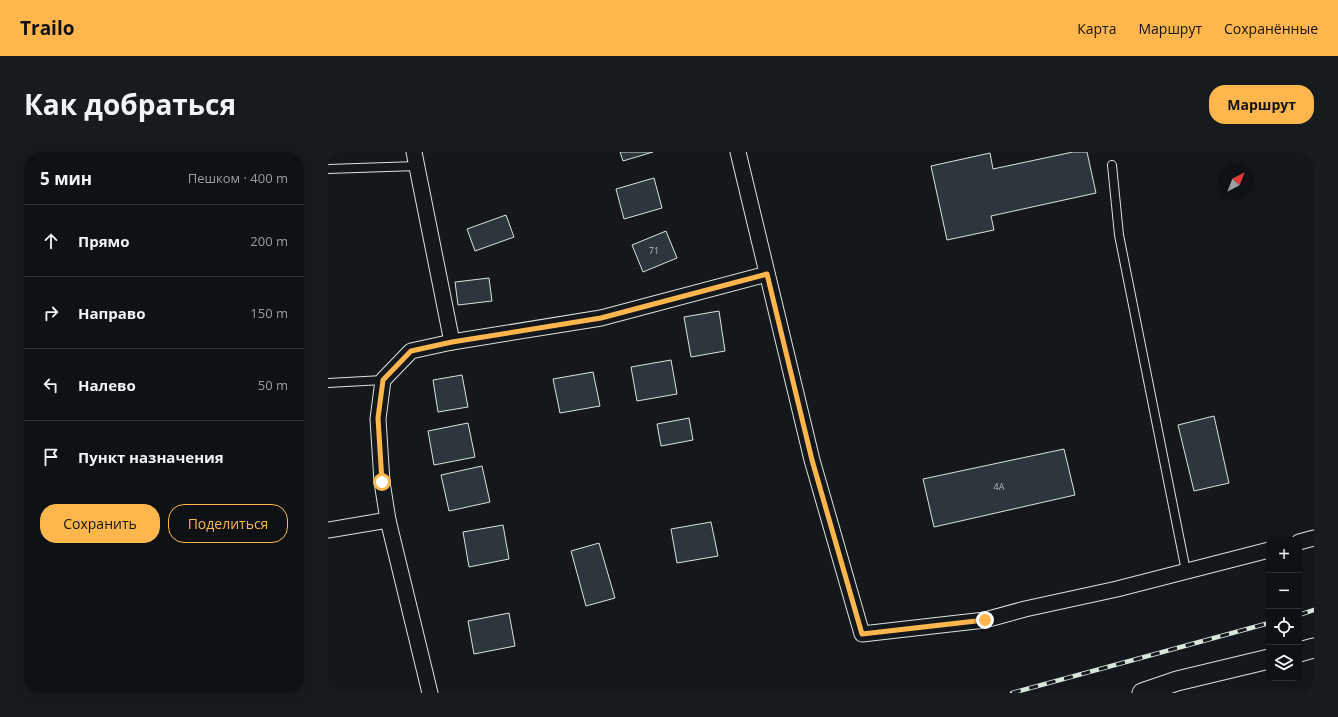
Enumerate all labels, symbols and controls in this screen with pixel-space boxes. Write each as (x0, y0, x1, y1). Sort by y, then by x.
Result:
text: Trailo (20, 15, 74, 41)
text: Карта (1077, 19, 1116, 38)
text: Маршрут (1138, 19, 1202, 38)
text: Сохранённые (1224, 19, 1318, 38)
text: Как добраться (24, 85, 236, 123)
button: Маршрут (1209, 85, 1314, 124)
north arrow (1218, 164, 1254, 200)
text: 5 мин (40, 167, 92, 190)
text: Пешком · 400 m (188, 169, 288, 187)
icon: ahead (40, 230, 62, 252)
text: Прямо (78, 231, 130, 251)
text: 200 m (250, 232, 288, 250)
house number: 71 (649, 244, 659, 257)
icon: right (40, 302, 62, 324)
text: Направо (78, 303, 146, 323)
text: 150 m (250, 304, 288, 322)
icon: left (40, 374, 62, 396)
text: Налево (78, 375, 136, 395)
text: 50 m (258, 376, 288, 394)
icon: arrive (40, 446, 62, 468)
text: Пункт назначения (78, 447, 224, 467)
route start (373, 473, 391, 491)
house number: 4А (994, 480, 1005, 493)
button: Сохранить (40, 504, 160, 543)
button: Поделиться (168, 504, 288, 543)
map controls (1266, 537, 1302, 681)
button: + (1266, 537, 1302, 573)
button: − (1266, 573, 1302, 609)
button: locate (1266, 609, 1302, 645)
route end (976, 611, 994, 629)
button: layers (1266, 645, 1302, 681)

